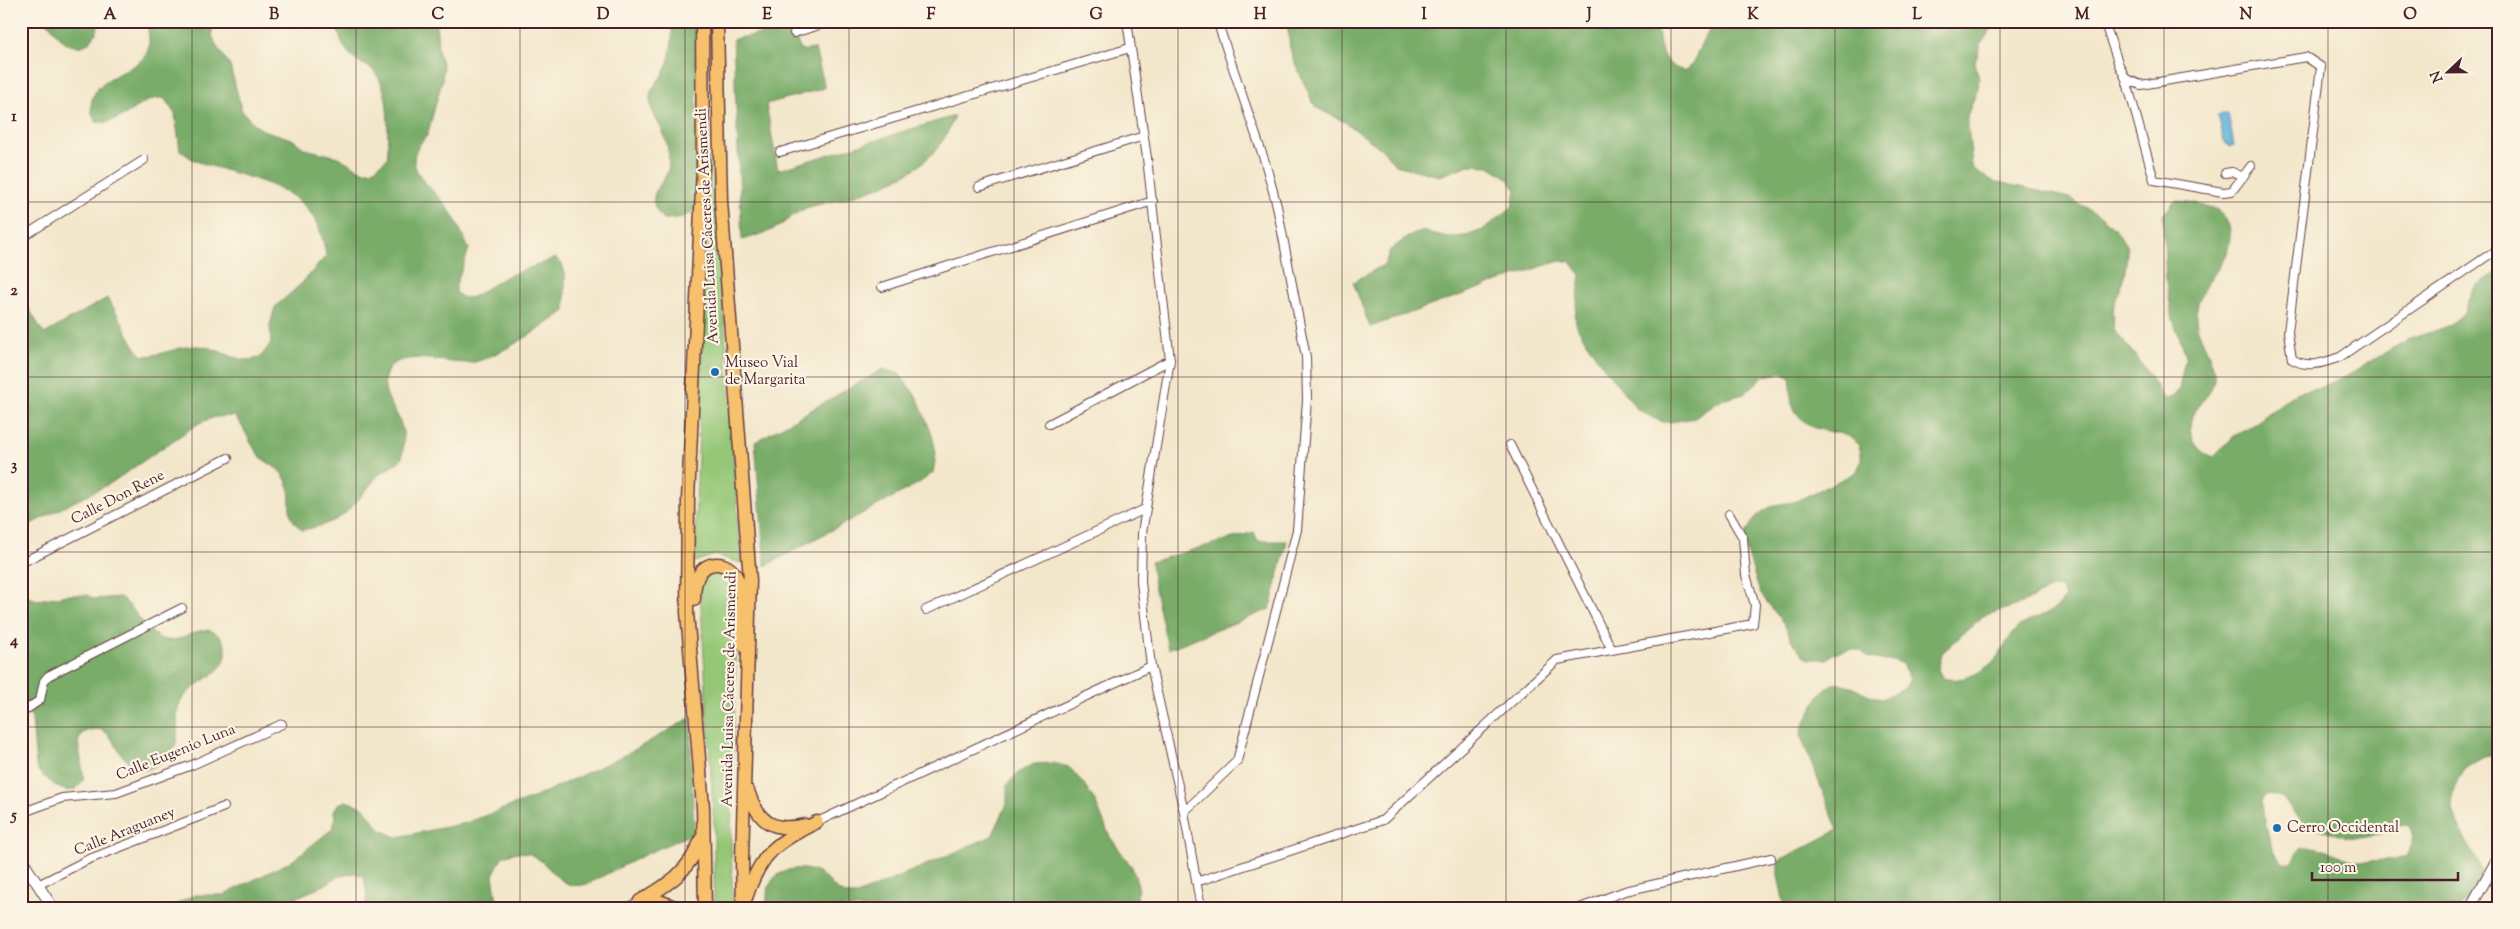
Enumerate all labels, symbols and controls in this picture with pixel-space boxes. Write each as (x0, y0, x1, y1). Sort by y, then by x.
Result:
text: A (104, 4, 117, 27)
text: B (269, 4, 279, 27)
text: C (432, 4, 445, 27)
text: D (597, 4, 610, 27)
text: E (762, 4, 772, 27)
text: F (927, 4, 936, 27)
text: G (1089, 4, 1103, 27)
text: H (1254, 4, 1267, 27)
text: I (1421, 4, 1427, 27)
text: J (1585, 4, 1592, 27)
text: K (1747, 4, 1759, 27)
text: L (1912, 4, 1922, 27)
text: M (2075, 4, 2090, 27)
text: N (2240, 4, 2253, 27)
text: O (2403, 4, 2417, 27)
north arrow (2422, 48, 2472, 98)
text: N (2426, 67, 2449, 85)
text: 1 (11, 106, 17, 129)
street label: Avenida Luisa Cáceres de Arismendi (691, 107, 725, 345)
text: 2 (10, 280, 18, 303)
place label: Museo Vial de Margarita (725, 353, 806, 391)
marker: Museo Vial de Margarita (709, 366, 721, 378)
text: 3 (11, 455, 18, 478)
street label: Calle Don Rene (68, 465, 168, 531)
street label: Avenida Luisa Cáceres de Arismendi (717, 571, 743, 807)
text: 4 (9, 630, 18, 653)
street label: Calle Eugenio Luna (113, 719, 239, 787)
street label: Calle Araguaney (71, 802, 179, 862)
text: 5 (9, 805, 17, 828)
place label: Cerro Occidental (2287, 818, 2399, 839)
marker: Cerro Occidental (2271, 822, 2283, 834)
scale bar (2312, 849, 2459, 881)
text: 100 m (2320, 858, 2357, 879)

